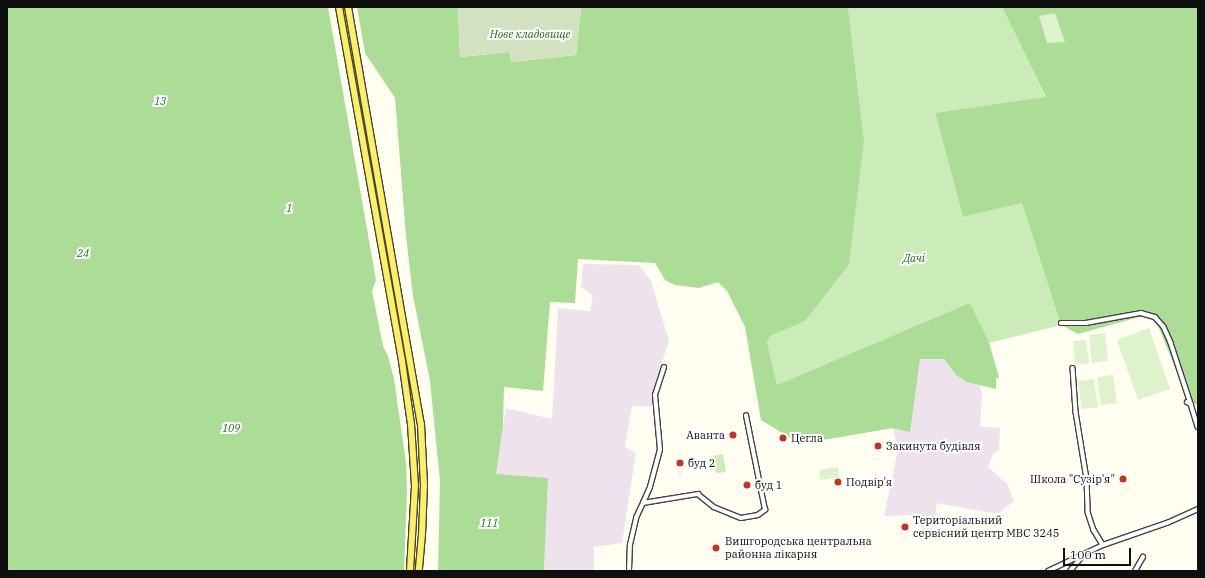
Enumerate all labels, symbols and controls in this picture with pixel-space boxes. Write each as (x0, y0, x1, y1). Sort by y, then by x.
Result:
park label: Нове кладовище (490, 27, 570, 41)
park label: 13 (154, 94, 166, 108)
park label: 1 (286, 201, 292, 215)
park label: 24 (77, 246, 89, 260)
park label: Дачі (903, 251, 925, 265)
park label: 109 (222, 421, 240, 435)
place label: Аванта (686, 428, 725, 442)
marker: Аванта (728, 430, 738, 440)
place label: Цегла (791, 431, 823, 445)
marker: Цегла (778, 433, 788, 443)
place label: Закинута будівля (886, 439, 981, 453)
marker: Закинута будівля (873, 441, 883, 451)
place label: буд 2 (688, 456, 715, 470)
marker: буд 2 (675, 458, 685, 468)
place label: Школа "Сузір'я" (1030, 472, 1115, 486)
marker: Школа "Сузір'я" (1118, 474, 1128, 484)
place label: Подвір'я (846, 475, 892, 489)
marker: Подвір'я (833, 477, 843, 487)
place label: буд 1 (755, 478, 782, 492)
marker: буд 1 (742, 480, 752, 490)
place label: Територіальний сервісний центр МВС 3245 (913, 514, 1059, 540)
park label: 111 (480, 516, 498, 530)
marker: Територіальний сервісний центр МВС 3245 (900, 522, 910, 532)
place label: Вишгородська центральна районна лікарня (725, 535, 872, 561)
scale bar (1065, 540, 1133, 566)
marker: Вишгородська центральна районна лікарня (710, 542, 722, 554)
text: 100 m (1070, 547, 1106, 562)

